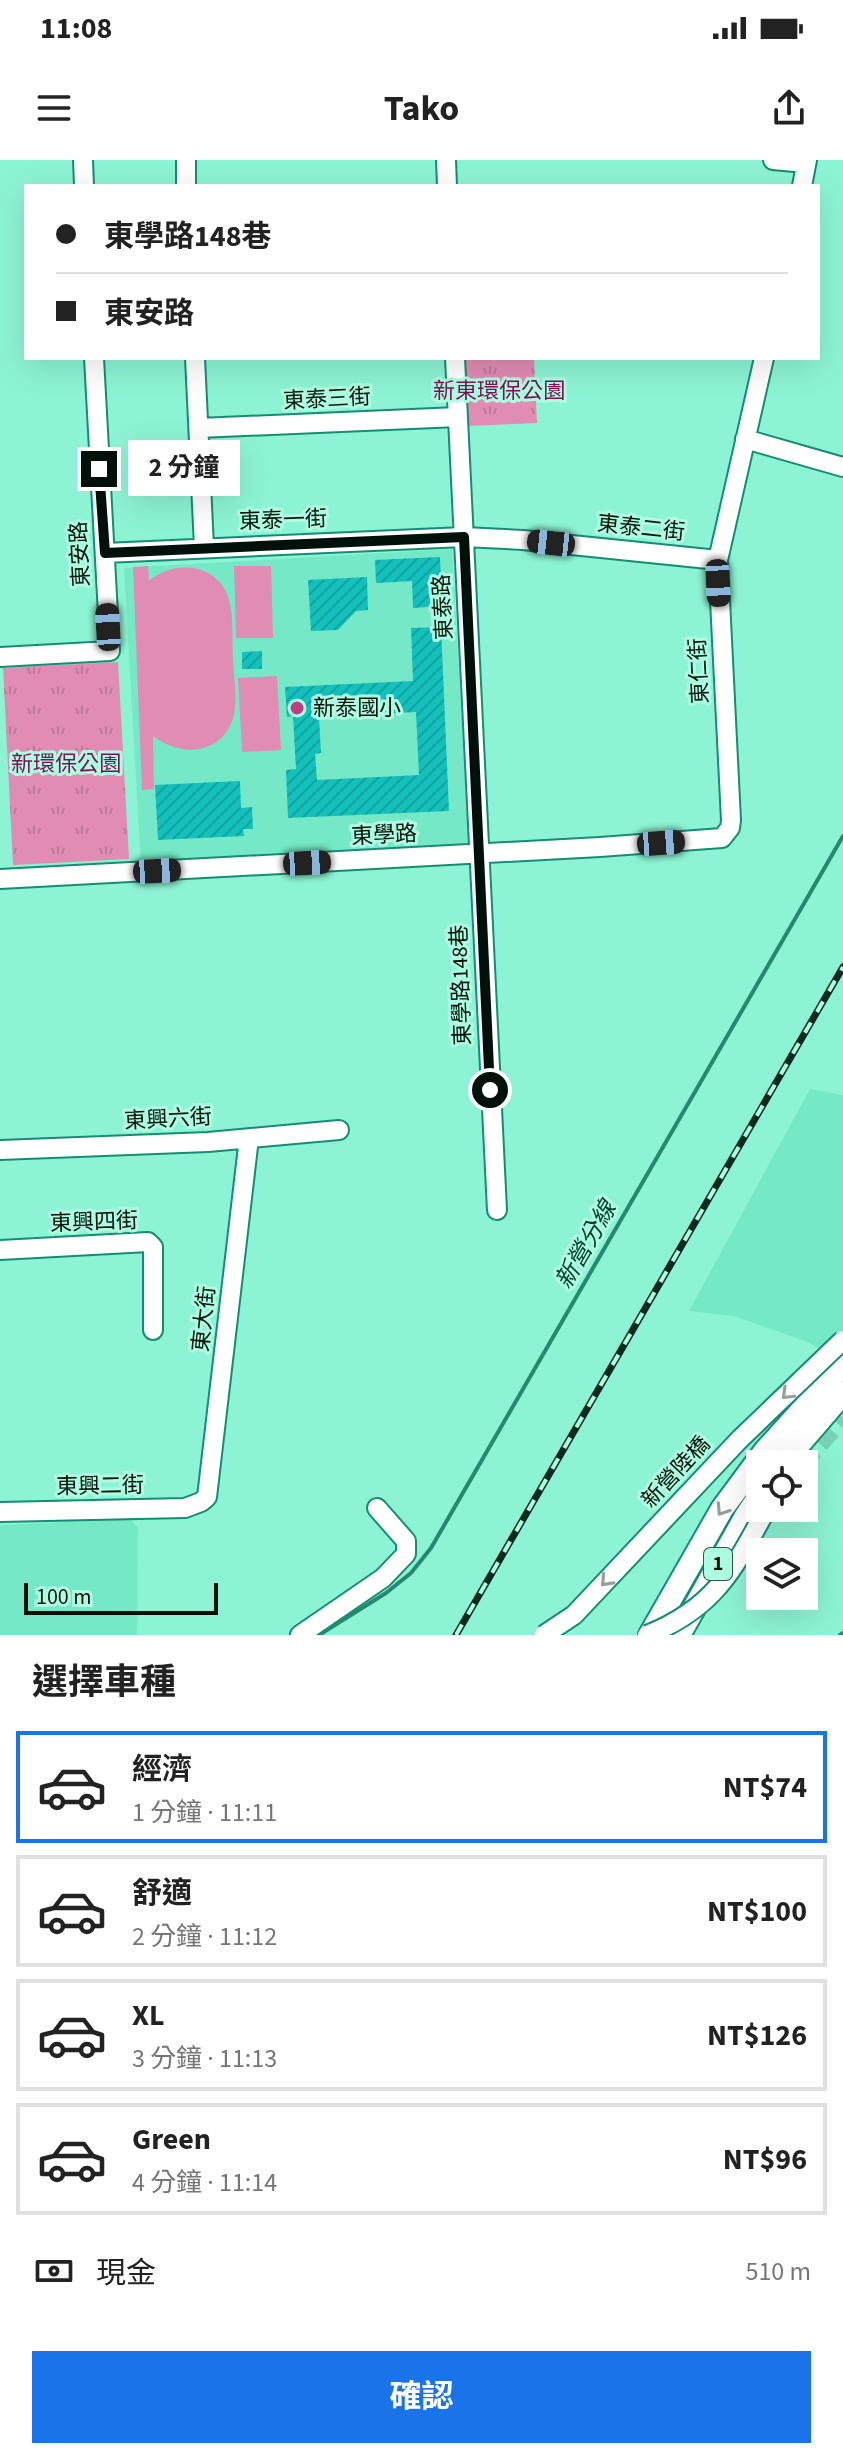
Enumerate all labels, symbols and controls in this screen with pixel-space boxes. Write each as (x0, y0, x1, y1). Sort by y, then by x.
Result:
text: 11:08 (40, 7, 112, 50)
text: Tako (384, 83, 459, 134)
icon: menu (32, 86, 76, 130)
icon: share (767, 86, 811, 130)
text: 東學路148巷 (104, 215, 272, 258)
text: 東安路 (104, 292, 194, 335)
park label: 新東環保公園 (433, 375, 565, 407)
street label: 東泰三街 (282, 381, 372, 417)
callout: 2 分鐘 (127, 441, 239, 497)
text: 2 分鐘 (149, 449, 219, 486)
route end (81, 451, 117, 487)
street label: 東泰一街 (238, 502, 328, 538)
street label: 東泰二街 (596, 507, 686, 549)
street label: 東安路 (62, 520, 98, 588)
car (526, 529, 576, 557)
car (705, 558, 731, 608)
street label: 東泰路 (425, 573, 461, 641)
car (95, 602, 121, 652)
street label: 東仁街 (681, 637, 717, 705)
place label: 新泰國小 (313, 692, 401, 724)
marker: 新泰國小 (288, 699, 306, 717)
park label: 新環保公園 (11, 748, 121, 780)
street label: 東學路 (350, 817, 418, 853)
car (636, 829, 686, 857)
car (282, 850, 332, 876)
car (132, 858, 182, 884)
street label: 東學路148巷 (443, 924, 479, 1046)
route start (472, 1072, 508, 1108)
street label: 東興六街 (123, 1101, 213, 1137)
water label: 新營分線 (547, 1192, 627, 1295)
street label: 東興四街 (49, 1204, 139, 1240)
street label: 東大街 (185, 1285, 223, 1353)
one-way arrow (782, 1384, 796, 1399)
street label: 新營陸橋 (634, 1429, 718, 1515)
map controls (746, 1450, 818, 1610)
button: locate (746, 1450, 818, 1522)
street label: 東興二街 (56, 1469, 144, 1503)
one-way arrow (716, 1502, 731, 1516)
button: layers (746, 1538, 818, 1610)
road number: 1 (704, 1548, 732, 1580)
one-way arrow (601, 1572, 616, 1586)
scale bar (24, 1579, 218, 1615)
text: 100 m (36, 1581, 91, 1613)
text: 選擇車種 (32, 1657, 176, 1708)
text: 經濟 (132, 1748, 192, 1791)
icon: car (36, 1751, 108, 1823)
text: NT$74 (723, 1766, 807, 1809)
text: 1 分鐘 · 11:11 (132, 1794, 277, 1831)
text: 舒適 (132, 1872, 192, 1915)
icon: car (36, 1875, 108, 1947)
text: NT$100 (707, 1890, 807, 1933)
text: 2 分鐘 · 11:12 (132, 1918, 277, 1955)
text: XL (132, 1994, 165, 2037)
icon: car (36, 1999, 108, 2071)
text: NT$126 (707, 2014, 807, 2057)
text: 3 分鐘 · 11:13 (132, 2040, 277, 2077)
text: Green (132, 2118, 211, 2161)
icon: car (36, 2123, 108, 2195)
text: NT$96 (723, 2138, 807, 2181)
text: 4 分鐘 · 11:14 (132, 2164, 277, 2201)
icon: cash (32, 2249, 76, 2293)
text: 現金 (96, 2252, 156, 2295)
text: 510 m (745, 2253, 811, 2290)
button: 確認 (32, 2351, 811, 2443)

